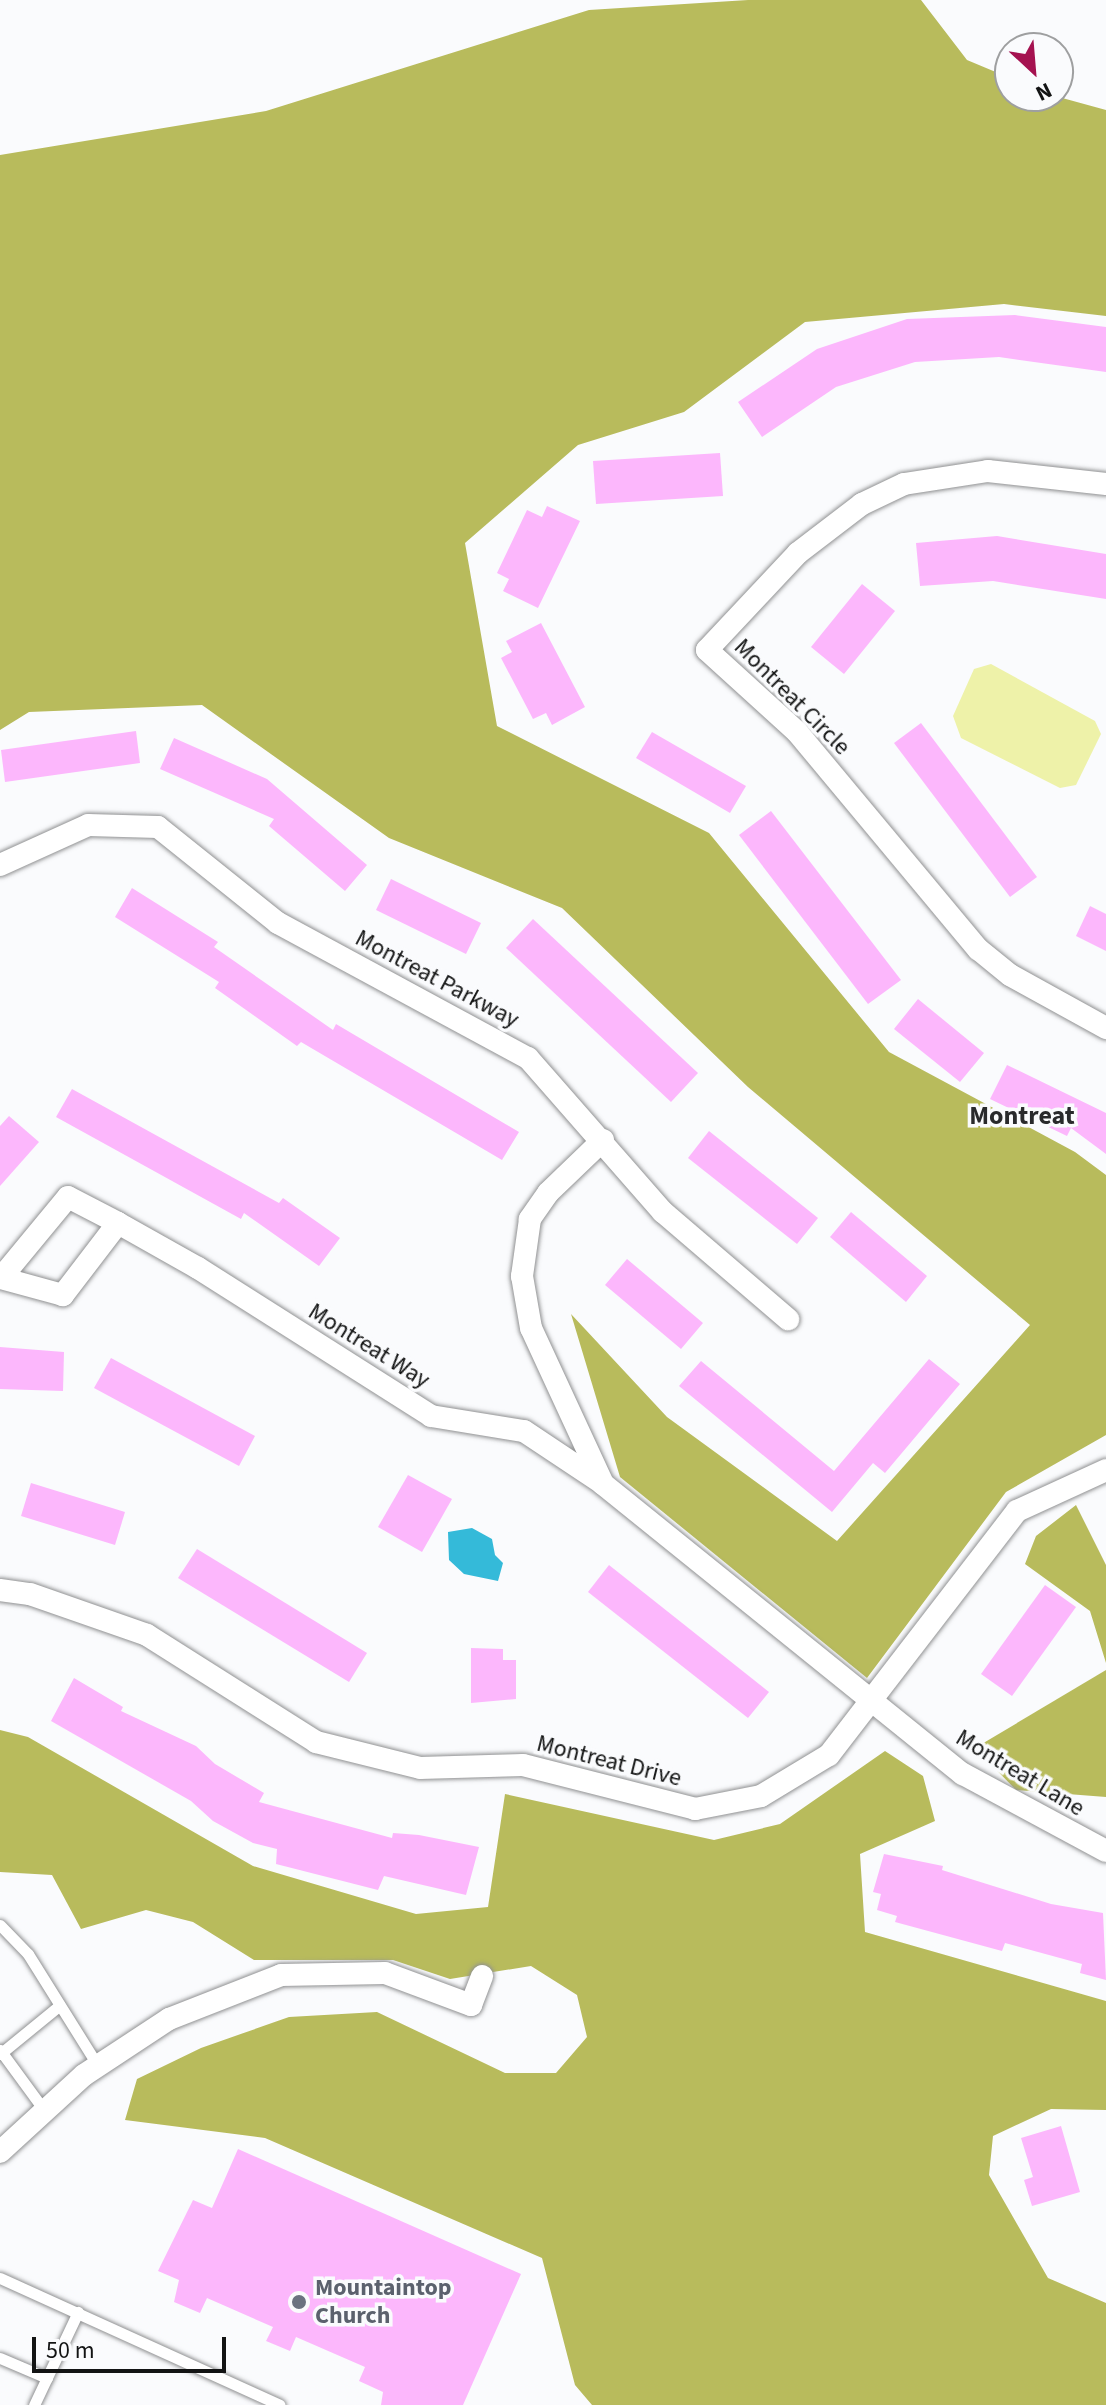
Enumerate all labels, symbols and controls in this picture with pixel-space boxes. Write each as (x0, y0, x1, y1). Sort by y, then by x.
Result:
north arrow (994, 32, 1074, 112)
text: N (1030, 74, 1057, 109)
street label: Montreat Circle (728, 633, 856, 761)
street label: Montreat Parkway (350, 924, 524, 1034)
district label: Montreat (969, 1100, 1075, 1132)
street label: Montreat Way (303, 1297, 435, 1395)
street label: Montreat Lane (951, 1723, 1089, 1823)
street label: Montreat Drive (534, 1729, 684, 1793)
place label: Mountaintop Church (315, 2274, 451, 2330)
marker: Mountaintop Church (290, 2293, 308, 2311)
scale bar (36, 2321, 230, 2371)
text: 50 m (46, 2333, 95, 2368)

